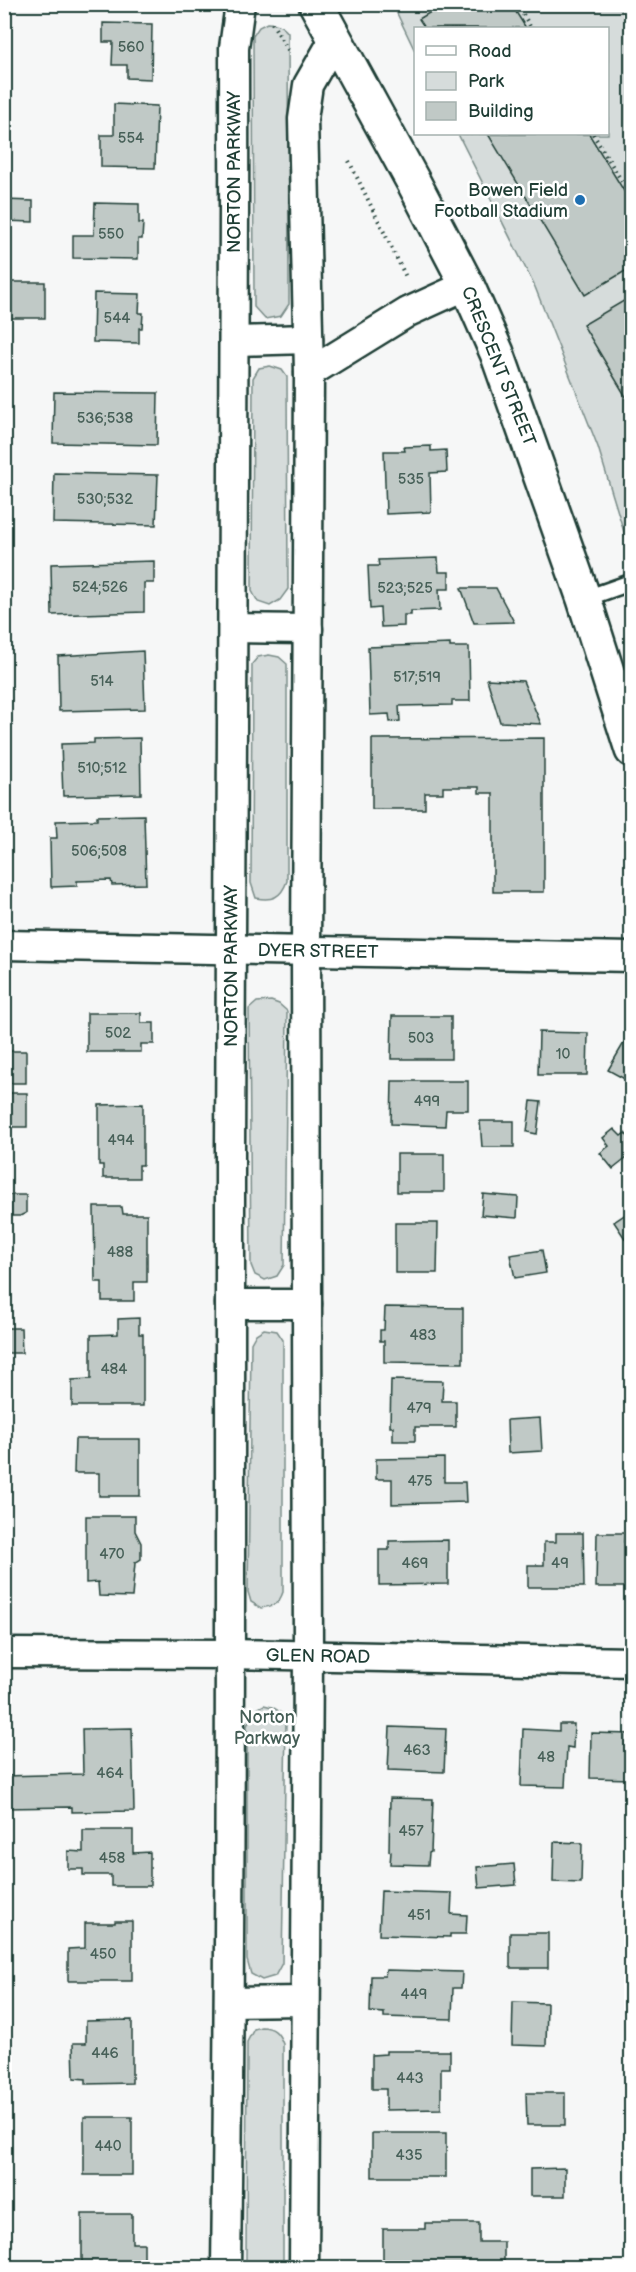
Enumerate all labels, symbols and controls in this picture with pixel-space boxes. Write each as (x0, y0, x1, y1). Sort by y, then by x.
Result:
legend (414, 27, 609, 135)
house number: 560 (118, 38, 144, 57)
text: Road (468, 41, 512, 62)
text: Park (468, 71, 504, 92)
street label: NORTON PARKWAY (224, 90, 245, 253)
text: Building (468, 101, 534, 122)
house number: 554 (118, 129, 144, 148)
place label: Bowen Field Football Stadium (434, 180, 568, 222)
marker: Bowen Field Football Stadium (573, 193, 587, 207)
house number: 550 (98, 225, 124, 244)
street label: CRESCENT STREET (457, 283, 540, 449)
house number: 544 (104, 309, 130, 328)
house number: 536;538 (77, 409, 134, 428)
house number: 535 (398, 470, 424, 489)
house number: 530;532 (77, 490, 133, 509)
house number: 524;526 (72, 578, 128, 597)
house number: 523;525 (377, 579, 433, 598)
house number: 517;519 (393, 668, 441, 687)
house number: 514 (90, 672, 114, 691)
house number: 510;512 (77, 759, 127, 778)
house number: 506;508 (71, 842, 127, 861)
street label: NORTON PARKWAY (221, 884, 242, 1047)
street label: DYER STREET (257, 940, 379, 963)
house number: 502 (105, 1024, 131, 1043)
house number: 503 (408, 1029, 434, 1048)
house number: 10 (556, 1045, 570, 1064)
house number: 499 (414, 1092, 440, 1111)
house number: 494 (108, 1131, 134, 1150)
house number: 488 (107, 1243, 134, 1262)
house number: 483 (409, 1326, 437, 1345)
house number: 484 (100, 1360, 128, 1379)
house number: 479 (406, 1399, 432, 1418)
house number: 475 (407, 1472, 433, 1491)
house number: 470 (99, 1545, 125, 1564)
house number: 469 (402, 1554, 429, 1573)
house number: 49 (551, 1554, 569, 1573)
street label: GLEN ROAD (266, 1645, 370, 1668)
park label: Norton Parkway (234, 1707, 301, 1749)
house number: 463 (403, 1741, 431, 1760)
house number: 48 (537, 1748, 555, 1767)
house number: 464 (96, 1764, 124, 1783)
house number: 457 (398, 1822, 424, 1841)
house number: 458 (99, 1849, 125, 1868)
house number: 451 (407, 1906, 431, 1925)
house number: 450 (90, 1945, 116, 1964)
house number: 449 (401, 1985, 427, 2004)
house number: 446 (91, 2044, 119, 2063)
house number: 443 (396, 2069, 424, 2088)
house number: 440 (94, 2137, 122, 2156)
house number: 435 (396, 2146, 422, 2165)

